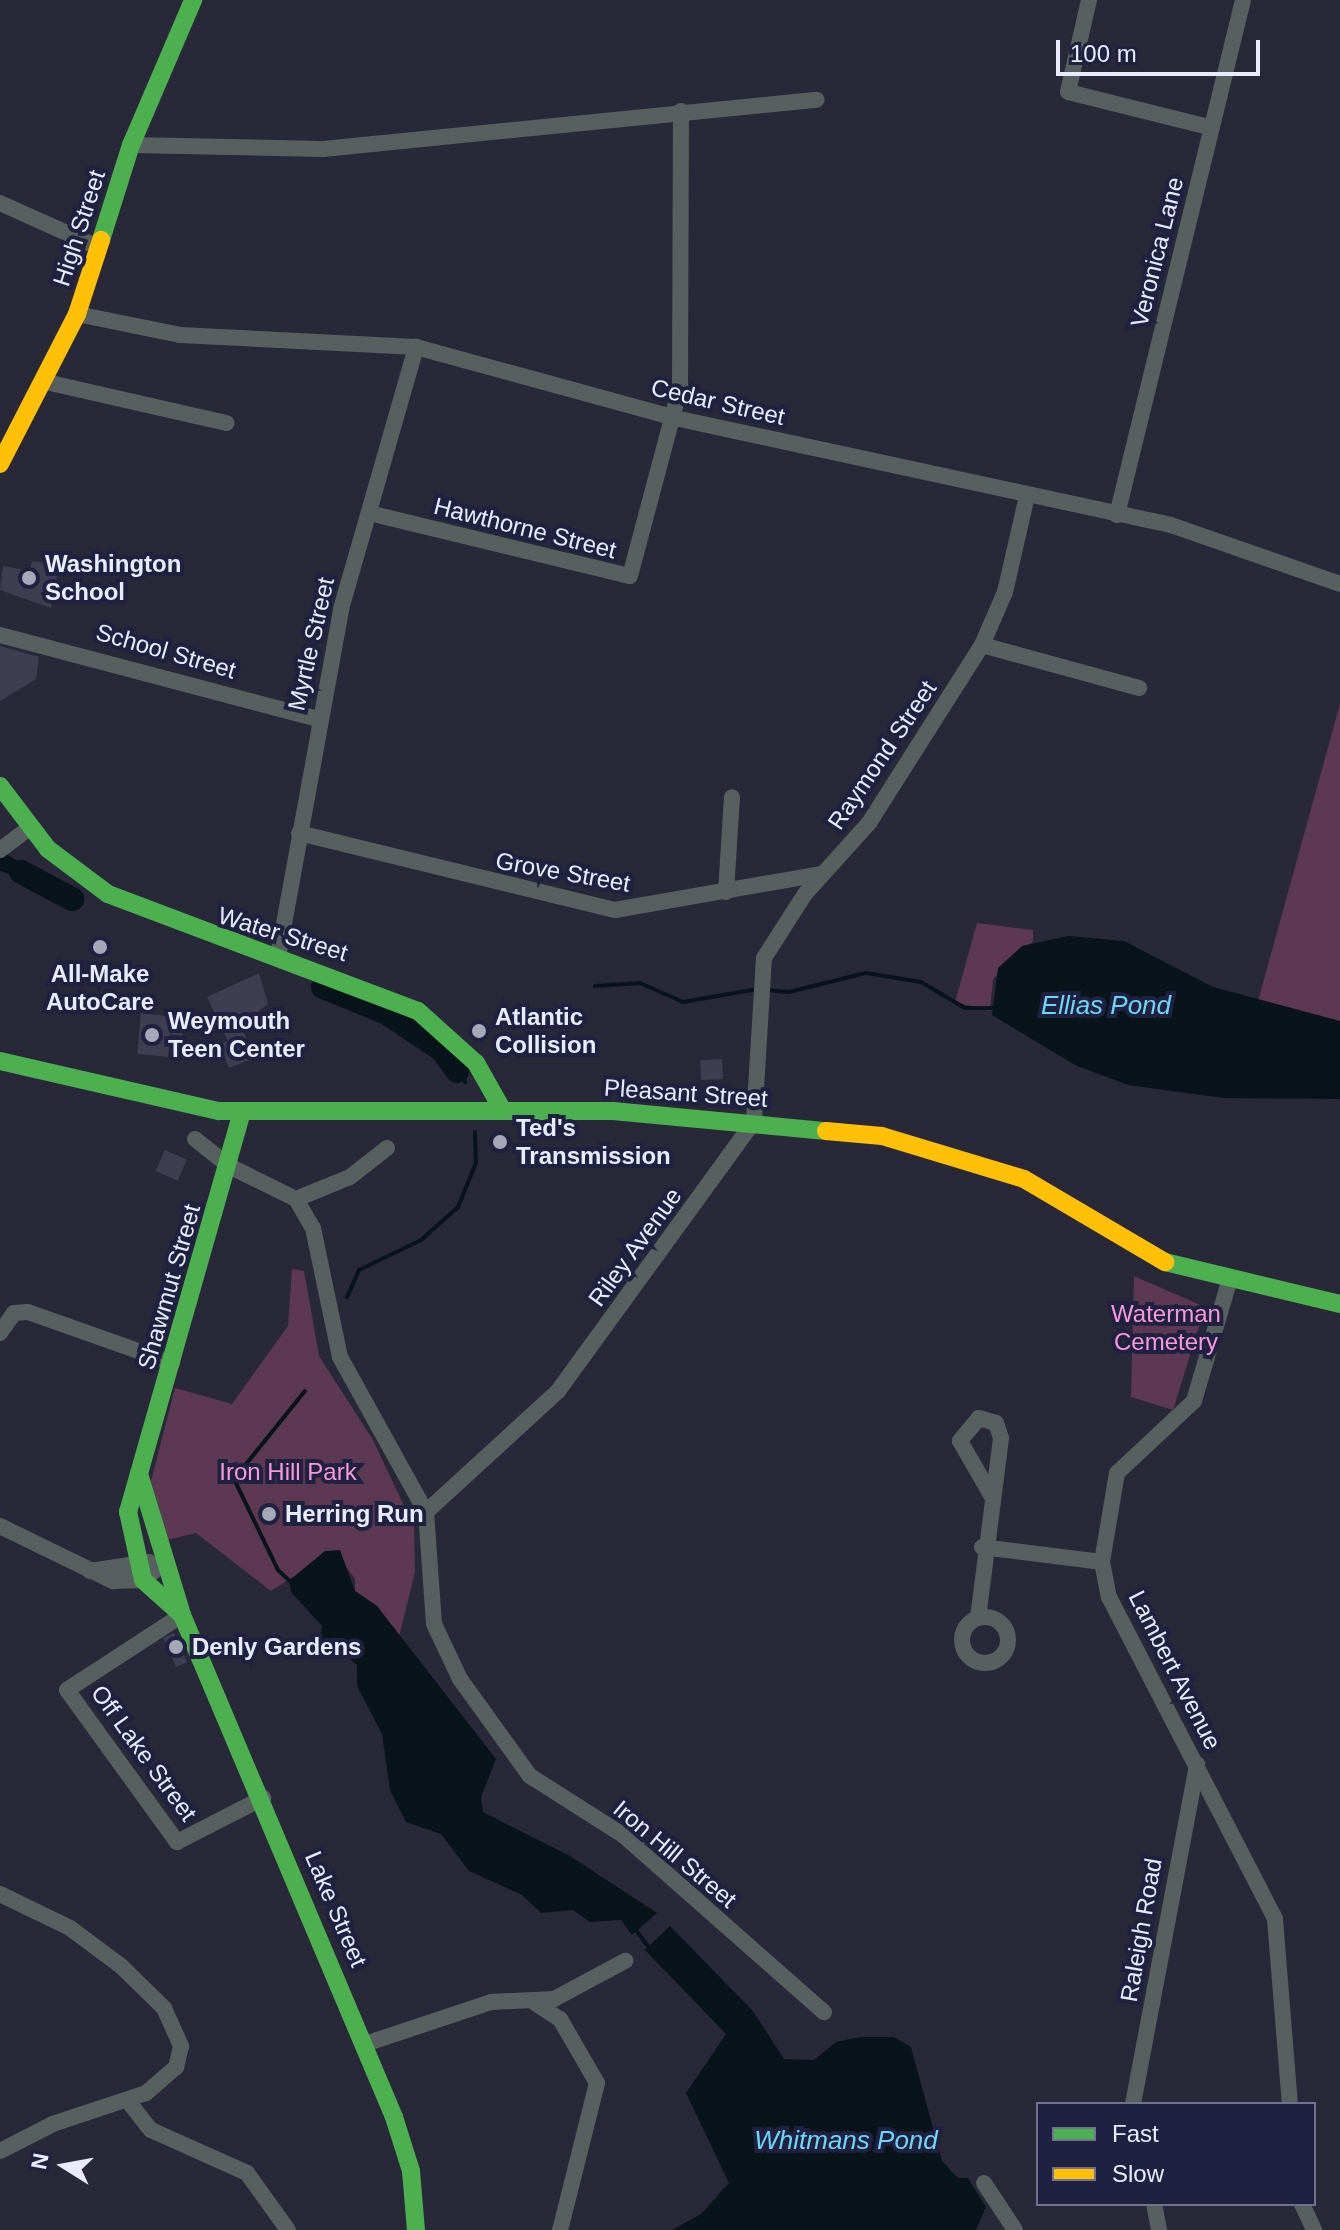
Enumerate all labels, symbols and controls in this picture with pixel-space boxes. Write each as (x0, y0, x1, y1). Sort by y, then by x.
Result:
scale bar (1060, 24, 1264, 74)
text: 100 m (1070, 40, 1137, 67)
street label: High Street (47, 166, 111, 290)
street label: Veronica Lane (1124, 174, 1190, 330)
street label: Cedar Street (648, 373, 788, 431)
street label: Hawthorne Street (431, 491, 619, 565)
place label: Washington School (45, 550, 181, 606)
marker: Washington School (20, 569, 38, 587)
street label: Myrtle Street (282, 574, 340, 714)
street label: School Street (93, 617, 239, 685)
street label: Raymond Street (822, 675, 942, 835)
street label: Grove Street (494, 846, 632, 898)
street label: Water Street (215, 901, 351, 967)
marker: All-Make AutoCare (91, 938, 109, 956)
place label: All-Make AutoCare (46, 960, 154, 1016)
water label: Ellias Pond (1041, 990, 1171, 1022)
place label: Atlantic Collision (495, 1003, 596, 1059)
place label: Weymouth Teen Center (168, 1007, 305, 1063)
marker: Atlantic Collision (470, 1022, 488, 1040)
marker: Weymouth Teen Center (143, 1026, 161, 1044)
street label: Pleasant Street (603, 1073, 769, 1113)
place label: Ted's Transmission (516, 1114, 671, 1170)
marker: Ted's Transmission (491, 1133, 509, 1151)
street label: Riley Avenue (582, 1182, 688, 1312)
street label: Shawmut Street (132, 1201, 206, 1373)
park label: Waterman Cemetery (1111, 1300, 1221, 1356)
park label: Iron Hill Park (219, 1458, 357, 1486)
place label: Herring Run (285, 1500, 424, 1528)
marker: Herring Run (260, 1505, 278, 1523)
street label: Lambert Avenue (1122, 1585, 1228, 1755)
place label: Denly Gardens (192, 1633, 361, 1661)
marker: Denly Gardens (167, 1638, 185, 1656)
street label: Off Lake Street (85, 1679, 203, 1827)
street label: Iron Hill Street (608, 1794, 742, 1914)
street label: Lake Street (299, 1847, 373, 1971)
street label: Raleigh Road (1114, 1856, 1168, 2004)
legend (1036, 2102, 1316, 2206)
text: Fast (1112, 2120, 1159, 2147)
water label: Whitmans Pond (754, 2125, 938, 2157)
north arrow (24, 2126, 104, 2206)
text: N (26, 2151, 54, 2172)
text: Slow (1112, 2160, 1164, 2187)

